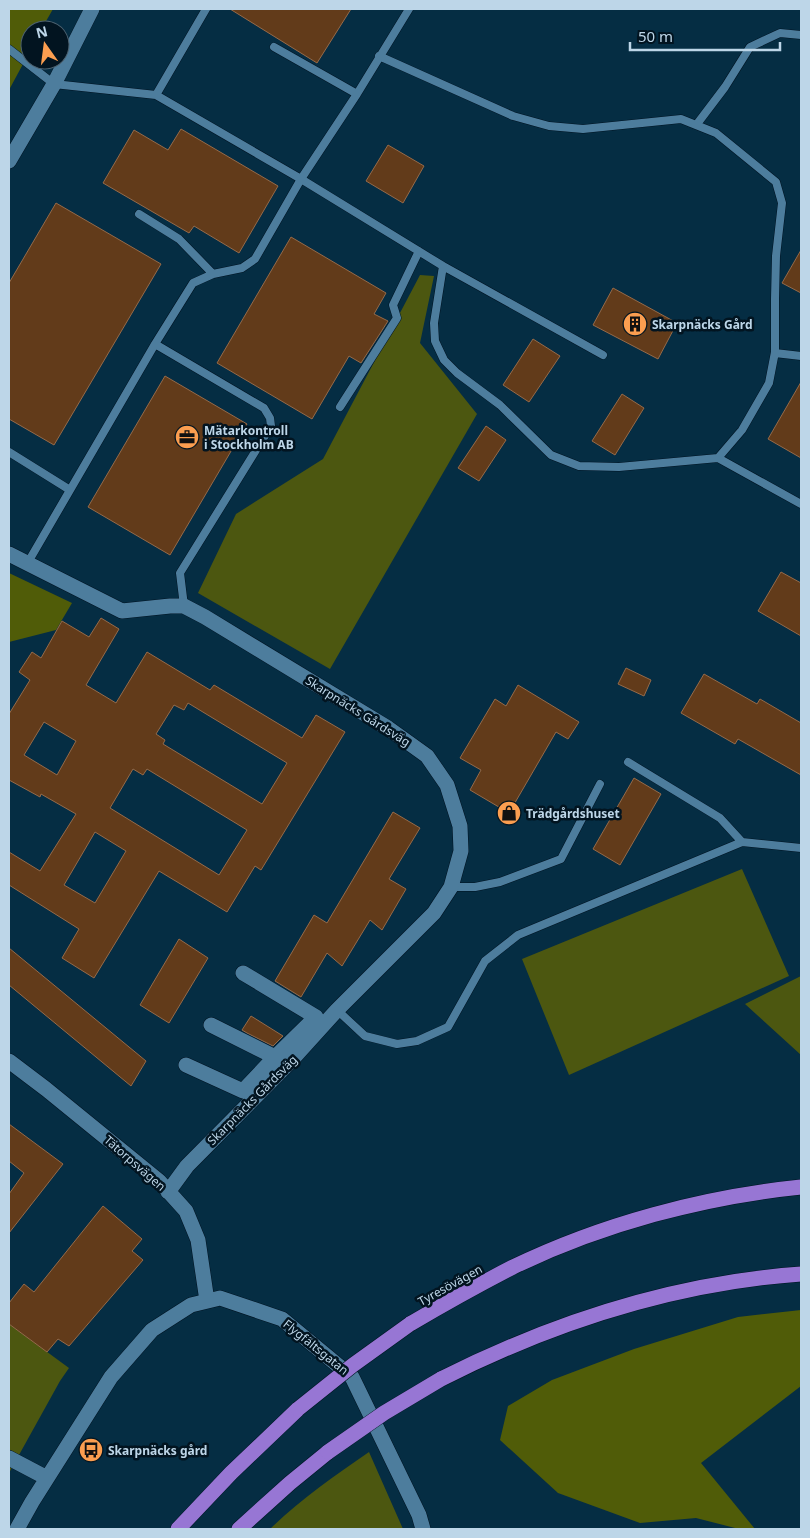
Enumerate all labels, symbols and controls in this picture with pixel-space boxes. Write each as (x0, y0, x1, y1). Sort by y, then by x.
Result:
north arrow (20, 20, 70, 70)
scale bar (630, 20, 780, 52)
text: N (34, 21, 50, 42)
text: 50 m (638, 26, 673, 46)
building icon: Skarpnäcks Gård (622, 311, 648, 337)
place label: Skarpnäcks Gård (652, 316, 753, 333)
place label: Mätarkontroll i Stockholm AB (204, 422, 294, 453)
office icon: Mätarkontroll i Stockholm AB (174, 424, 200, 450)
street label: Skarpnäcks Gårdsväg (302, 672, 414, 750)
shop icon: Trädgårdshuset (496, 800, 522, 826)
place label: Trädgårdshuset (526, 805, 620, 822)
street label: Skarpnäcks Gårdsväg (203, 1051, 301, 1149)
street label: Tätorpsvägen (101, 1131, 169, 1195)
street label: Tyresövägen (415, 1260, 485, 1310)
street label: Flygfältsgatan (280, 1315, 352, 1379)
bus stop icon: Skarpnäcks gård (78, 1437, 104, 1463)
place label: Skarpnäcks gård (108, 1442, 207, 1459)

